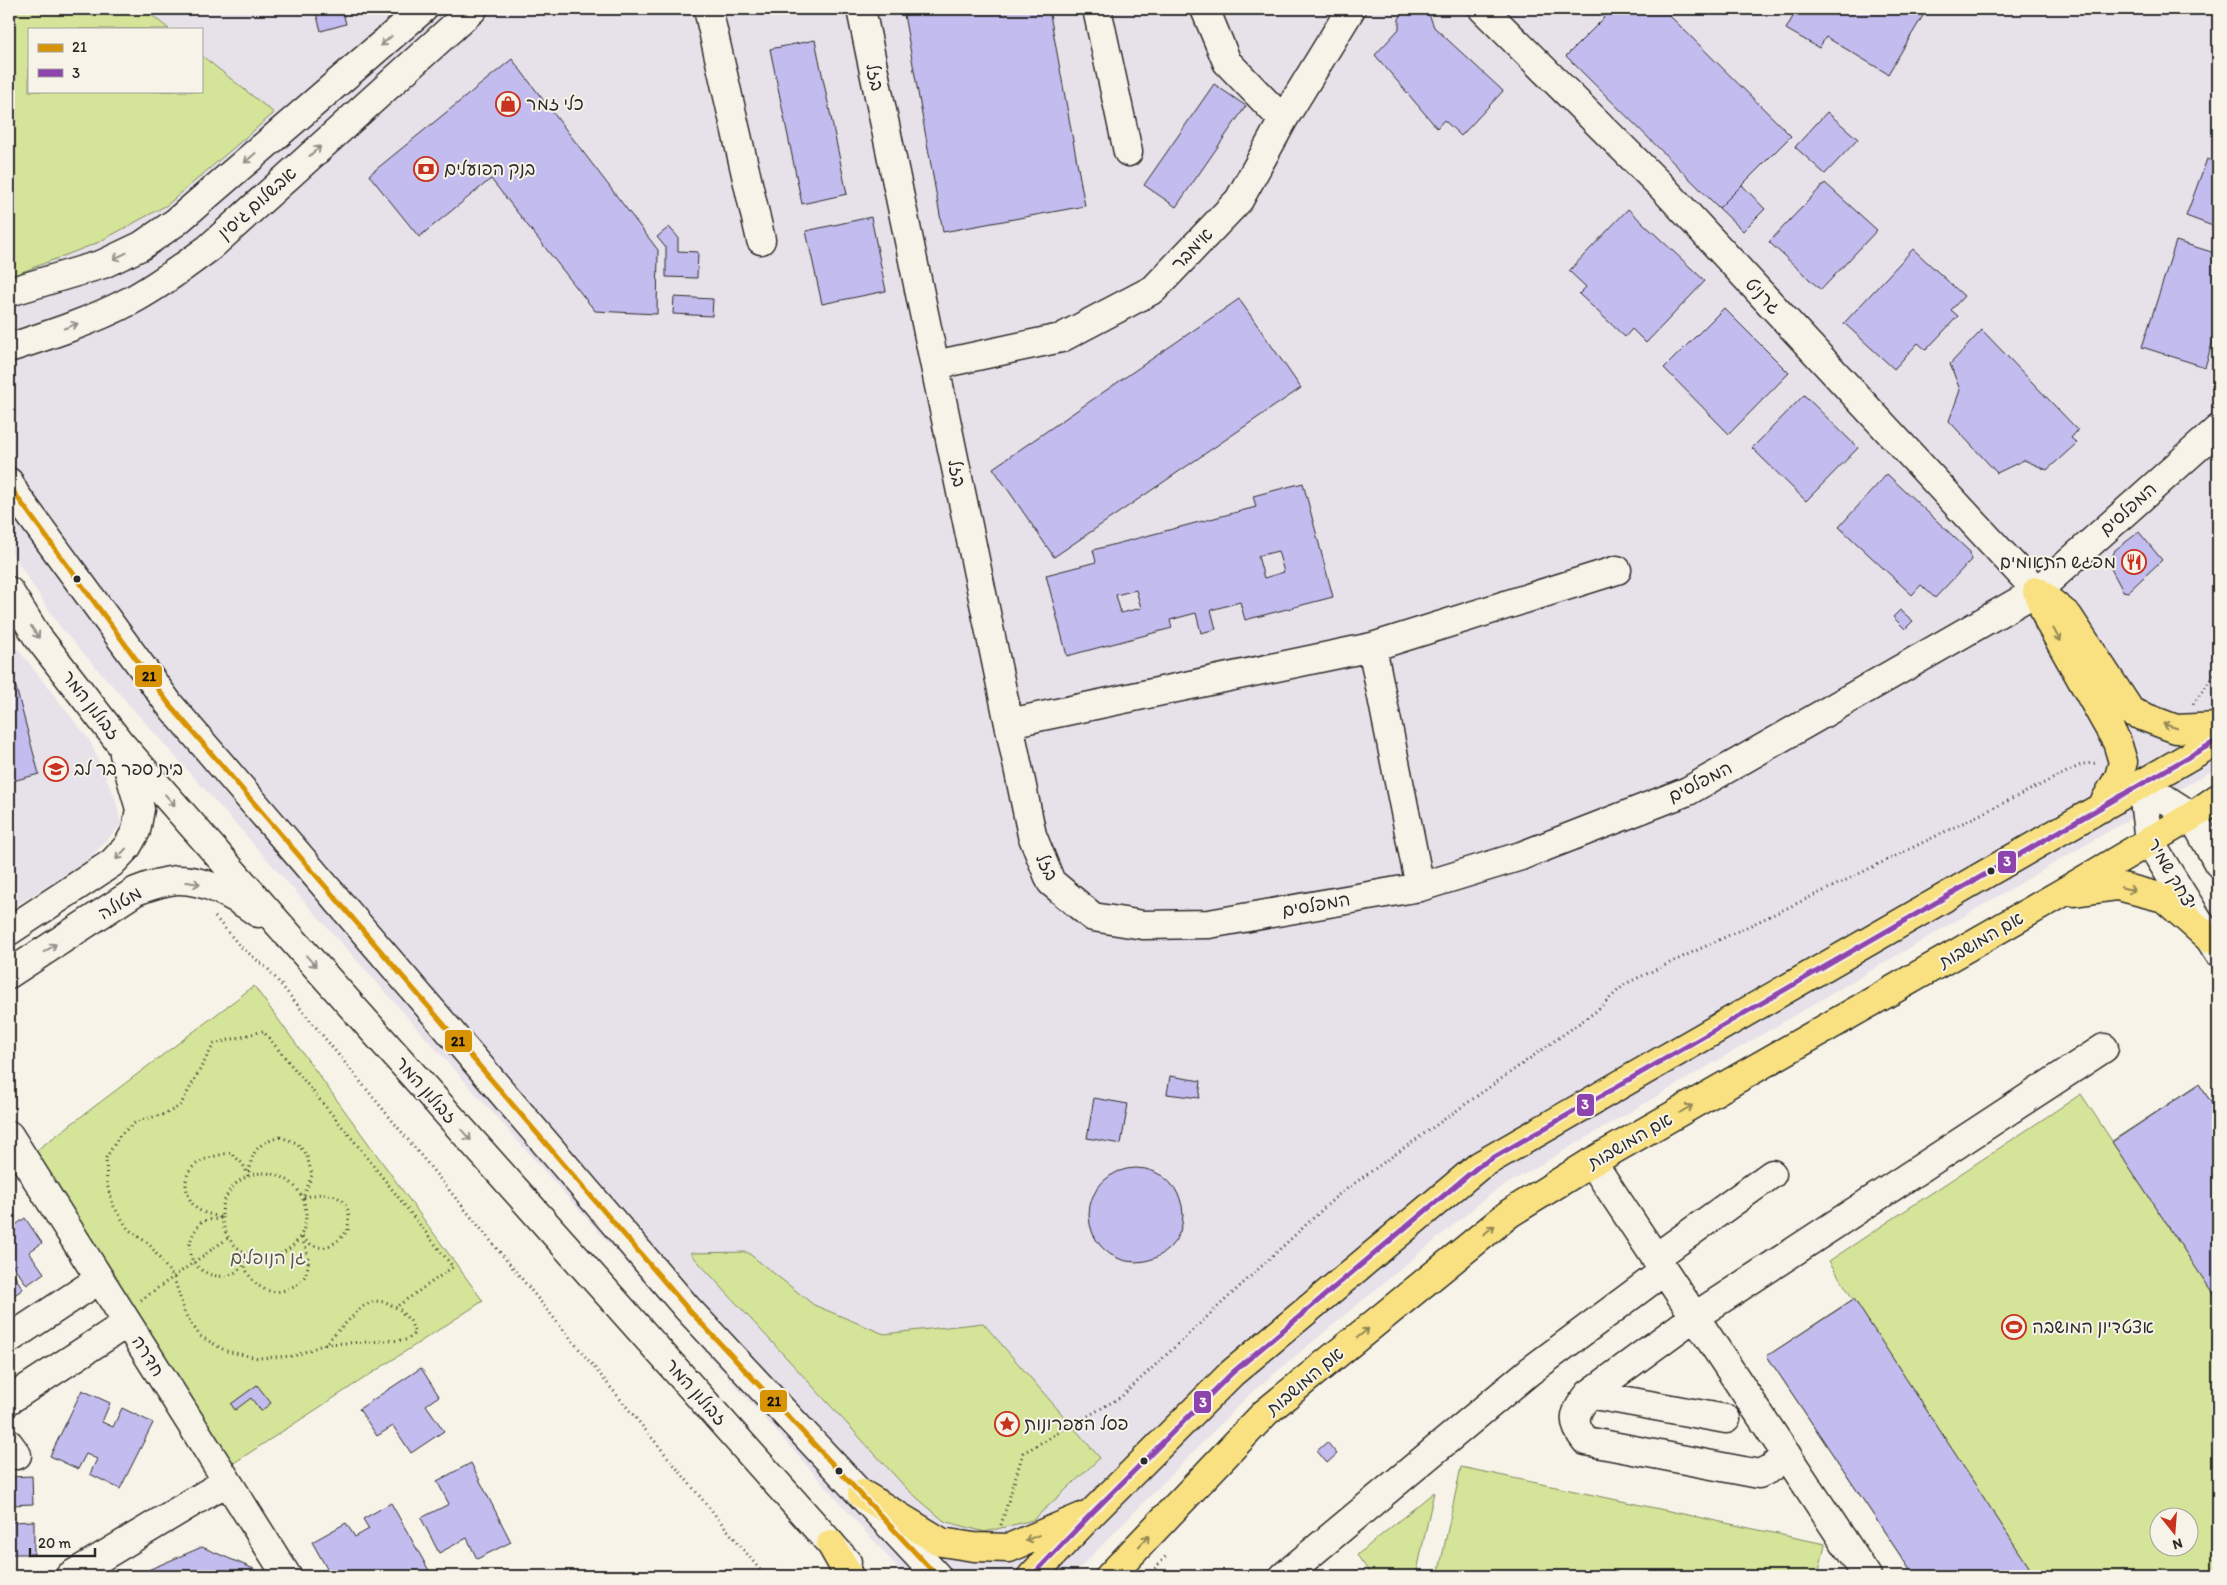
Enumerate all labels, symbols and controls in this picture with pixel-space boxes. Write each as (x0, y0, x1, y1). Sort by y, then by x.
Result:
legend (28, 28, 202, 92)
one-way arrow (379, 35, 392, 46)
text: 21 (72, 38, 87, 56)
street label: בזל (861, 61, 889, 93)
text: 3 (72, 64, 80, 82)
shop icon: כלי זמר (495, 91, 521, 117)
place label: כלי זמר (526, 93, 584, 115)
one-way arrow (308, 145, 321, 157)
one-way arrow (243, 153, 256, 164)
bank icon: בנק הפועלים (413, 156, 439, 182)
place label: בנק הפועלים (444, 158, 535, 180)
street label: אבשלום גיסין (213, 162, 301, 244)
street label: אימבר (1166, 223, 1218, 275)
one-way arrow (113, 251, 128, 261)
street label: גרניט (1741, 273, 1785, 319)
one-way arrow (63, 321, 78, 330)
street label: בזל (943, 457, 971, 489)
street label: המפלסים (2095, 478, 2161, 540)
restaurant icon: מפגש התאומים (2121, 549, 2147, 575)
place label: מפגש התאומים (2000, 551, 2116, 573)
unlabelled marker (72, 574, 82, 584)
one-way arrow (30, 625, 40, 639)
one-way arrow (2052, 627, 2062, 642)
line badge: 21 (134, 664, 163, 688)
street label: זבולון המר (57, 666, 125, 744)
text: 21 (142, 668, 156, 685)
one-way arrow (2162, 721, 2178, 731)
school or university icon: בית ספר בר לב (43, 756, 69, 782)
street label: המפלסים (1664, 757, 1736, 807)
place label: בית ספר בר לב (74, 758, 183, 780)
one-way arrow (164, 793, 176, 806)
street label: יצחק שמיר (2143, 834, 2201, 914)
one-way arrow (115, 847, 127, 860)
street label: בזל (1031, 850, 1063, 884)
line badge: 3 (1997, 850, 2017, 874)
text: 3 (2003, 853, 2011, 870)
unlabelled marker (1986, 866, 1996, 876)
one-way arrow (185, 878, 201, 888)
street label: מטולה (94, 882, 146, 924)
one-way arrow (2119, 884, 2135, 894)
street label: המפלסים (1280, 888, 1352, 922)
street label: אם המושבות (1934, 907, 2027, 974)
one-way arrow (42, 942, 56, 952)
one-way arrow (306, 955, 317, 968)
line badge: 21 (444, 1029, 473, 1053)
text: 21 (451, 1033, 465, 1050)
street label: זבולון המר (390, 1052, 462, 1128)
line badge: 3 (1576, 1093, 1595, 1117)
text: 3 (1581, 1096, 1589, 1113)
one-way arrow (1679, 1103, 1693, 1113)
street label: אם המושבות (1583, 1108, 1676, 1175)
one-way arrow (460, 1128, 472, 1141)
one-way arrow (1482, 1225, 1495, 1236)
park label: גן הנופלים (230, 1247, 306, 1269)
sports icon: אצטדיון המושבה (2001, 1314, 2027, 1340)
place label: אצטדיון המושבה (2032, 1316, 2154, 1338)
one-way arrow (1356, 1328, 1369, 1339)
street label: חדרה (127, 1331, 169, 1381)
street label: אם המושבות (1261, 1342, 1348, 1420)
street label: זבולון המר (660, 1354, 732, 1430)
line badge: 21 (759, 1389, 788, 1413)
line badge: 3 (1193, 1390, 1212, 1414)
text: 21 (767, 1393, 781, 1410)
text: 3 (1199, 1394, 1207, 1411)
place icon: פסל העפרונות (994, 1411, 1020, 1437)
place label: פסל העפרונות (1024, 1413, 1129, 1435)
unlabelled marker (1139, 1456, 1149, 1466)
unlabelled marker (834, 1466, 844, 1476)
north arrow (2150, 1508, 2200, 1558)
scale bar (30, 1525, 95, 1557)
text: 20 m (38, 1534, 72, 1552)
one-way arrow (1025, 1534, 1040, 1544)
text: N (2171, 1534, 2185, 1553)
one-way arrow (1138, 1535, 1150, 1547)

